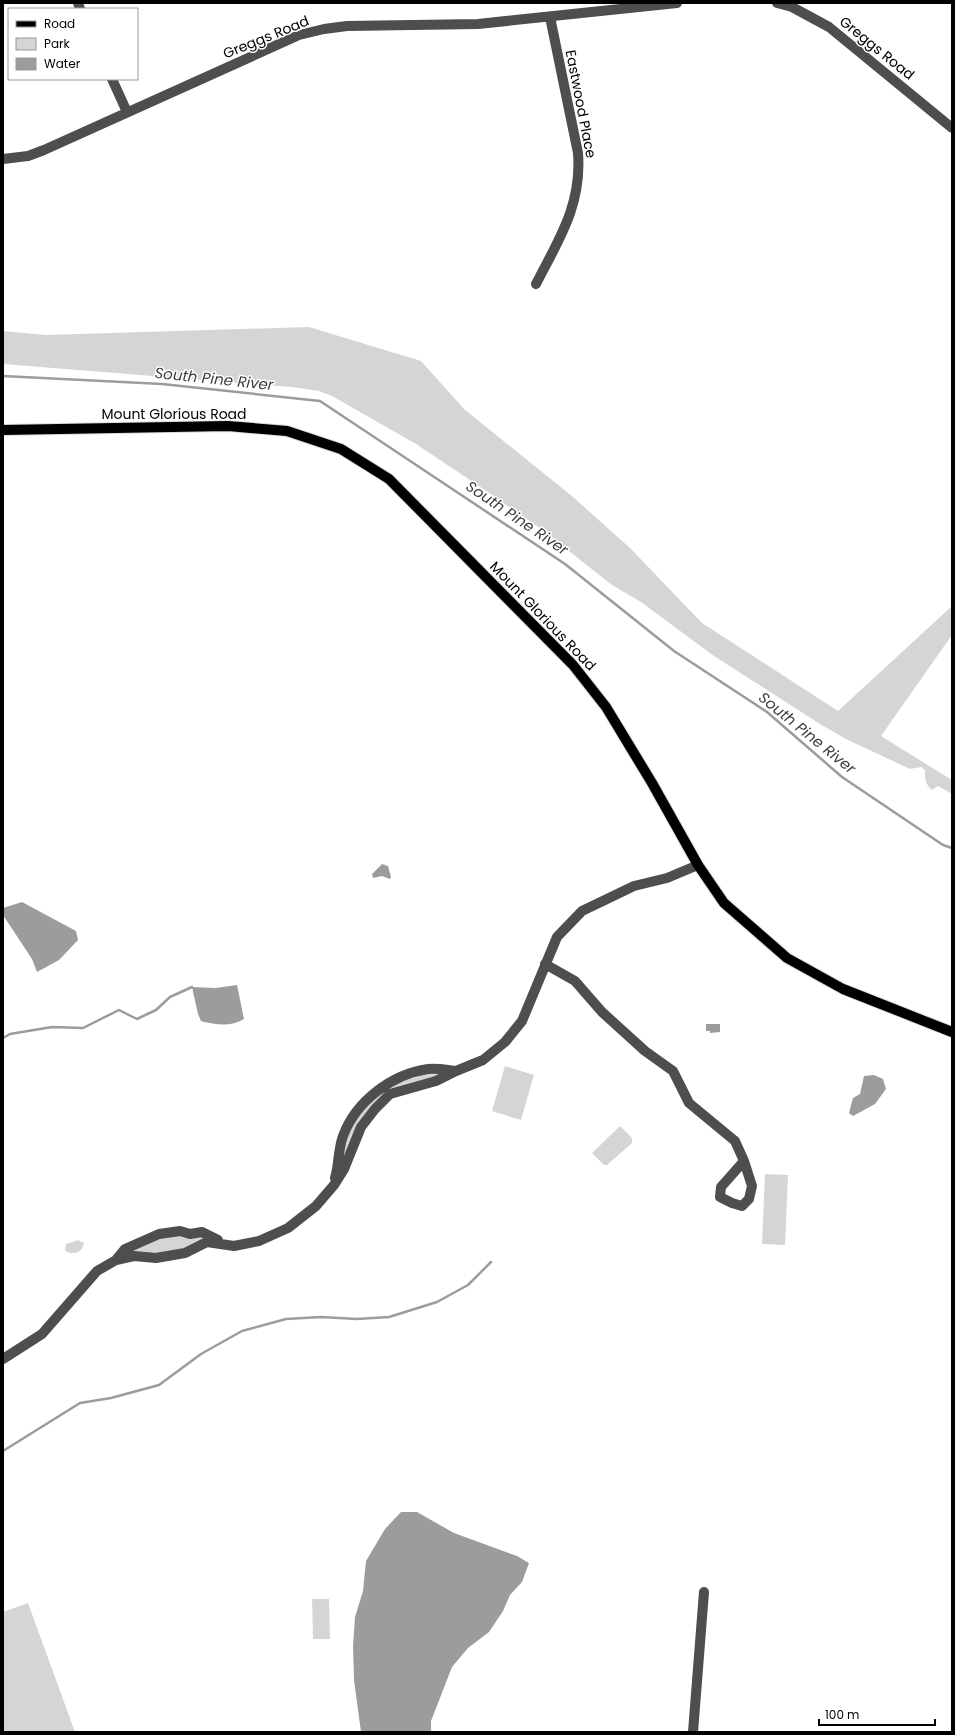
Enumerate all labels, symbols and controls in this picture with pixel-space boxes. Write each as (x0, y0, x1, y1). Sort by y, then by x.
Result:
legend (8, 8, 138, 80)
street label: Greggs Road (220, 11, 312, 63)
street label: Greggs Road (835, 12, 919, 84)
text: Road (44, 15, 75, 32)
text: Park (44, 35, 71, 52)
street label: Eastwood Place (561, 48, 601, 160)
text: Water (44, 55, 81, 72)
water label: South Pine River (154, 362, 275, 395)
street label: Mount Glorious Road (101, 404, 247, 424)
water label: South Pine River (462, 476, 573, 560)
street label: Mount Glorious Road (485, 557, 601, 675)
water label: South Pine River (754, 687, 861, 779)
scale bar (819, 1701, 935, 1727)
text: 100 m (825, 1706, 859, 1723)

